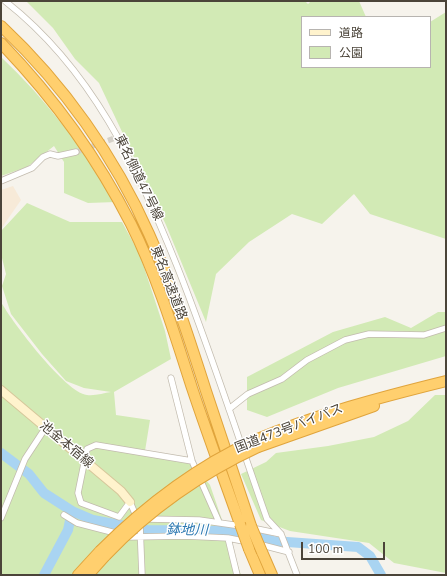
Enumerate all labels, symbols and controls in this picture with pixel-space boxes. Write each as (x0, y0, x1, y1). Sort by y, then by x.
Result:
legend (301, 16, 431, 68)
text: 道路 (339, 25, 363, 41)
text: 公園 (339, 45, 363, 61)
street label: 東名側道47号線 (110, 133, 166, 223)
street label: 東名高速道路 (147, 244, 189, 322)
street label: 国道473号バイパス (233, 401, 345, 457)
street label: 池金本宿線 (36, 418, 96, 472)
water label: 鉢地川 (166, 522, 208, 540)
scale bar (303, 534, 387, 560)
text: 100 m (308, 541, 343, 557)

